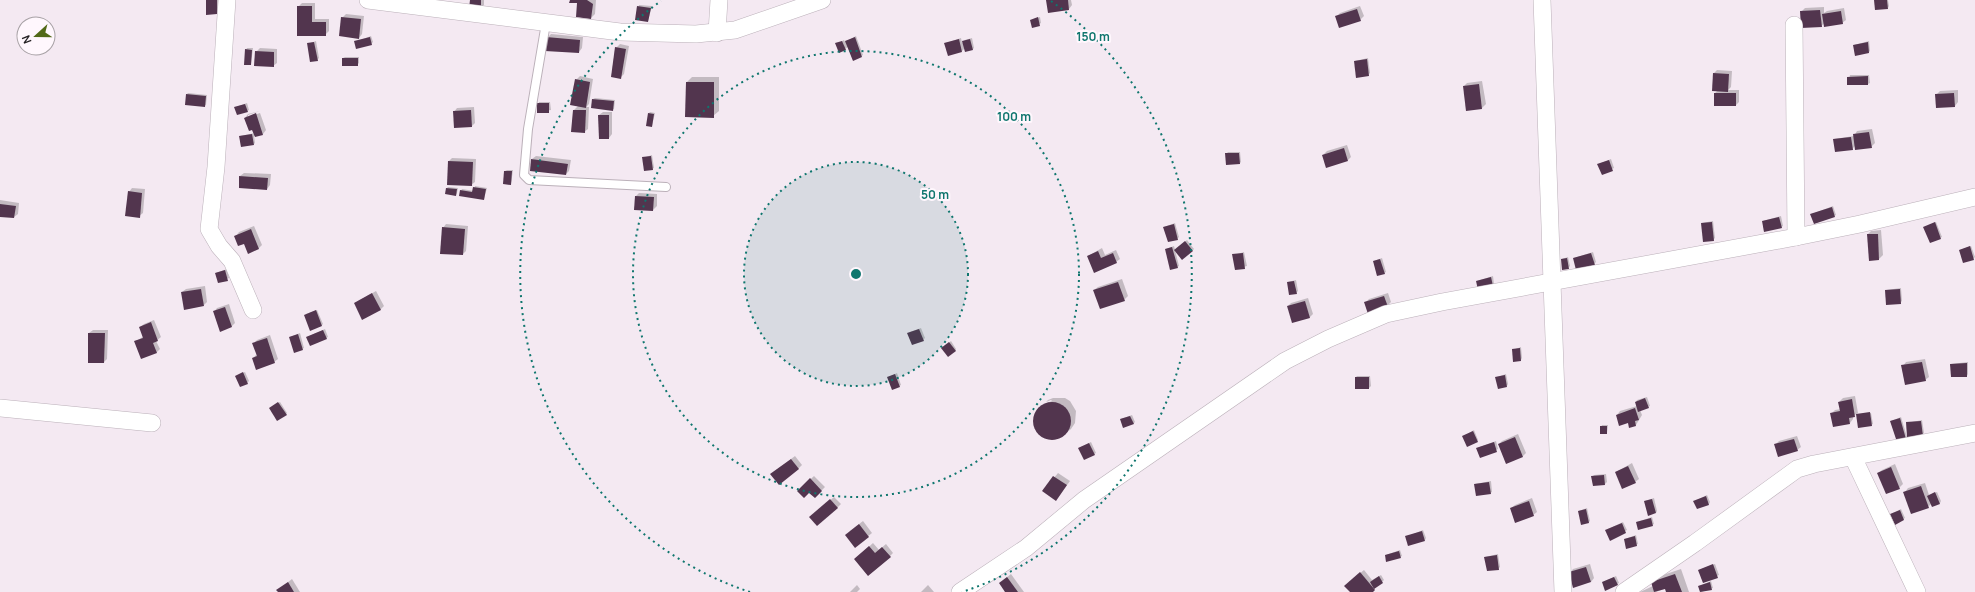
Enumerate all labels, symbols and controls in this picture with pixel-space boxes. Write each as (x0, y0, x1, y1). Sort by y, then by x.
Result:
north arrow (16, 16, 56, 56)
text: 150 m (1076, 28, 1110, 45)
text: N (18, 33, 35, 46)
text: 100 m (997, 108, 1031, 125)
text: 50 m (921, 186, 949, 203)
centre of rings (849, 267, 863, 281)

